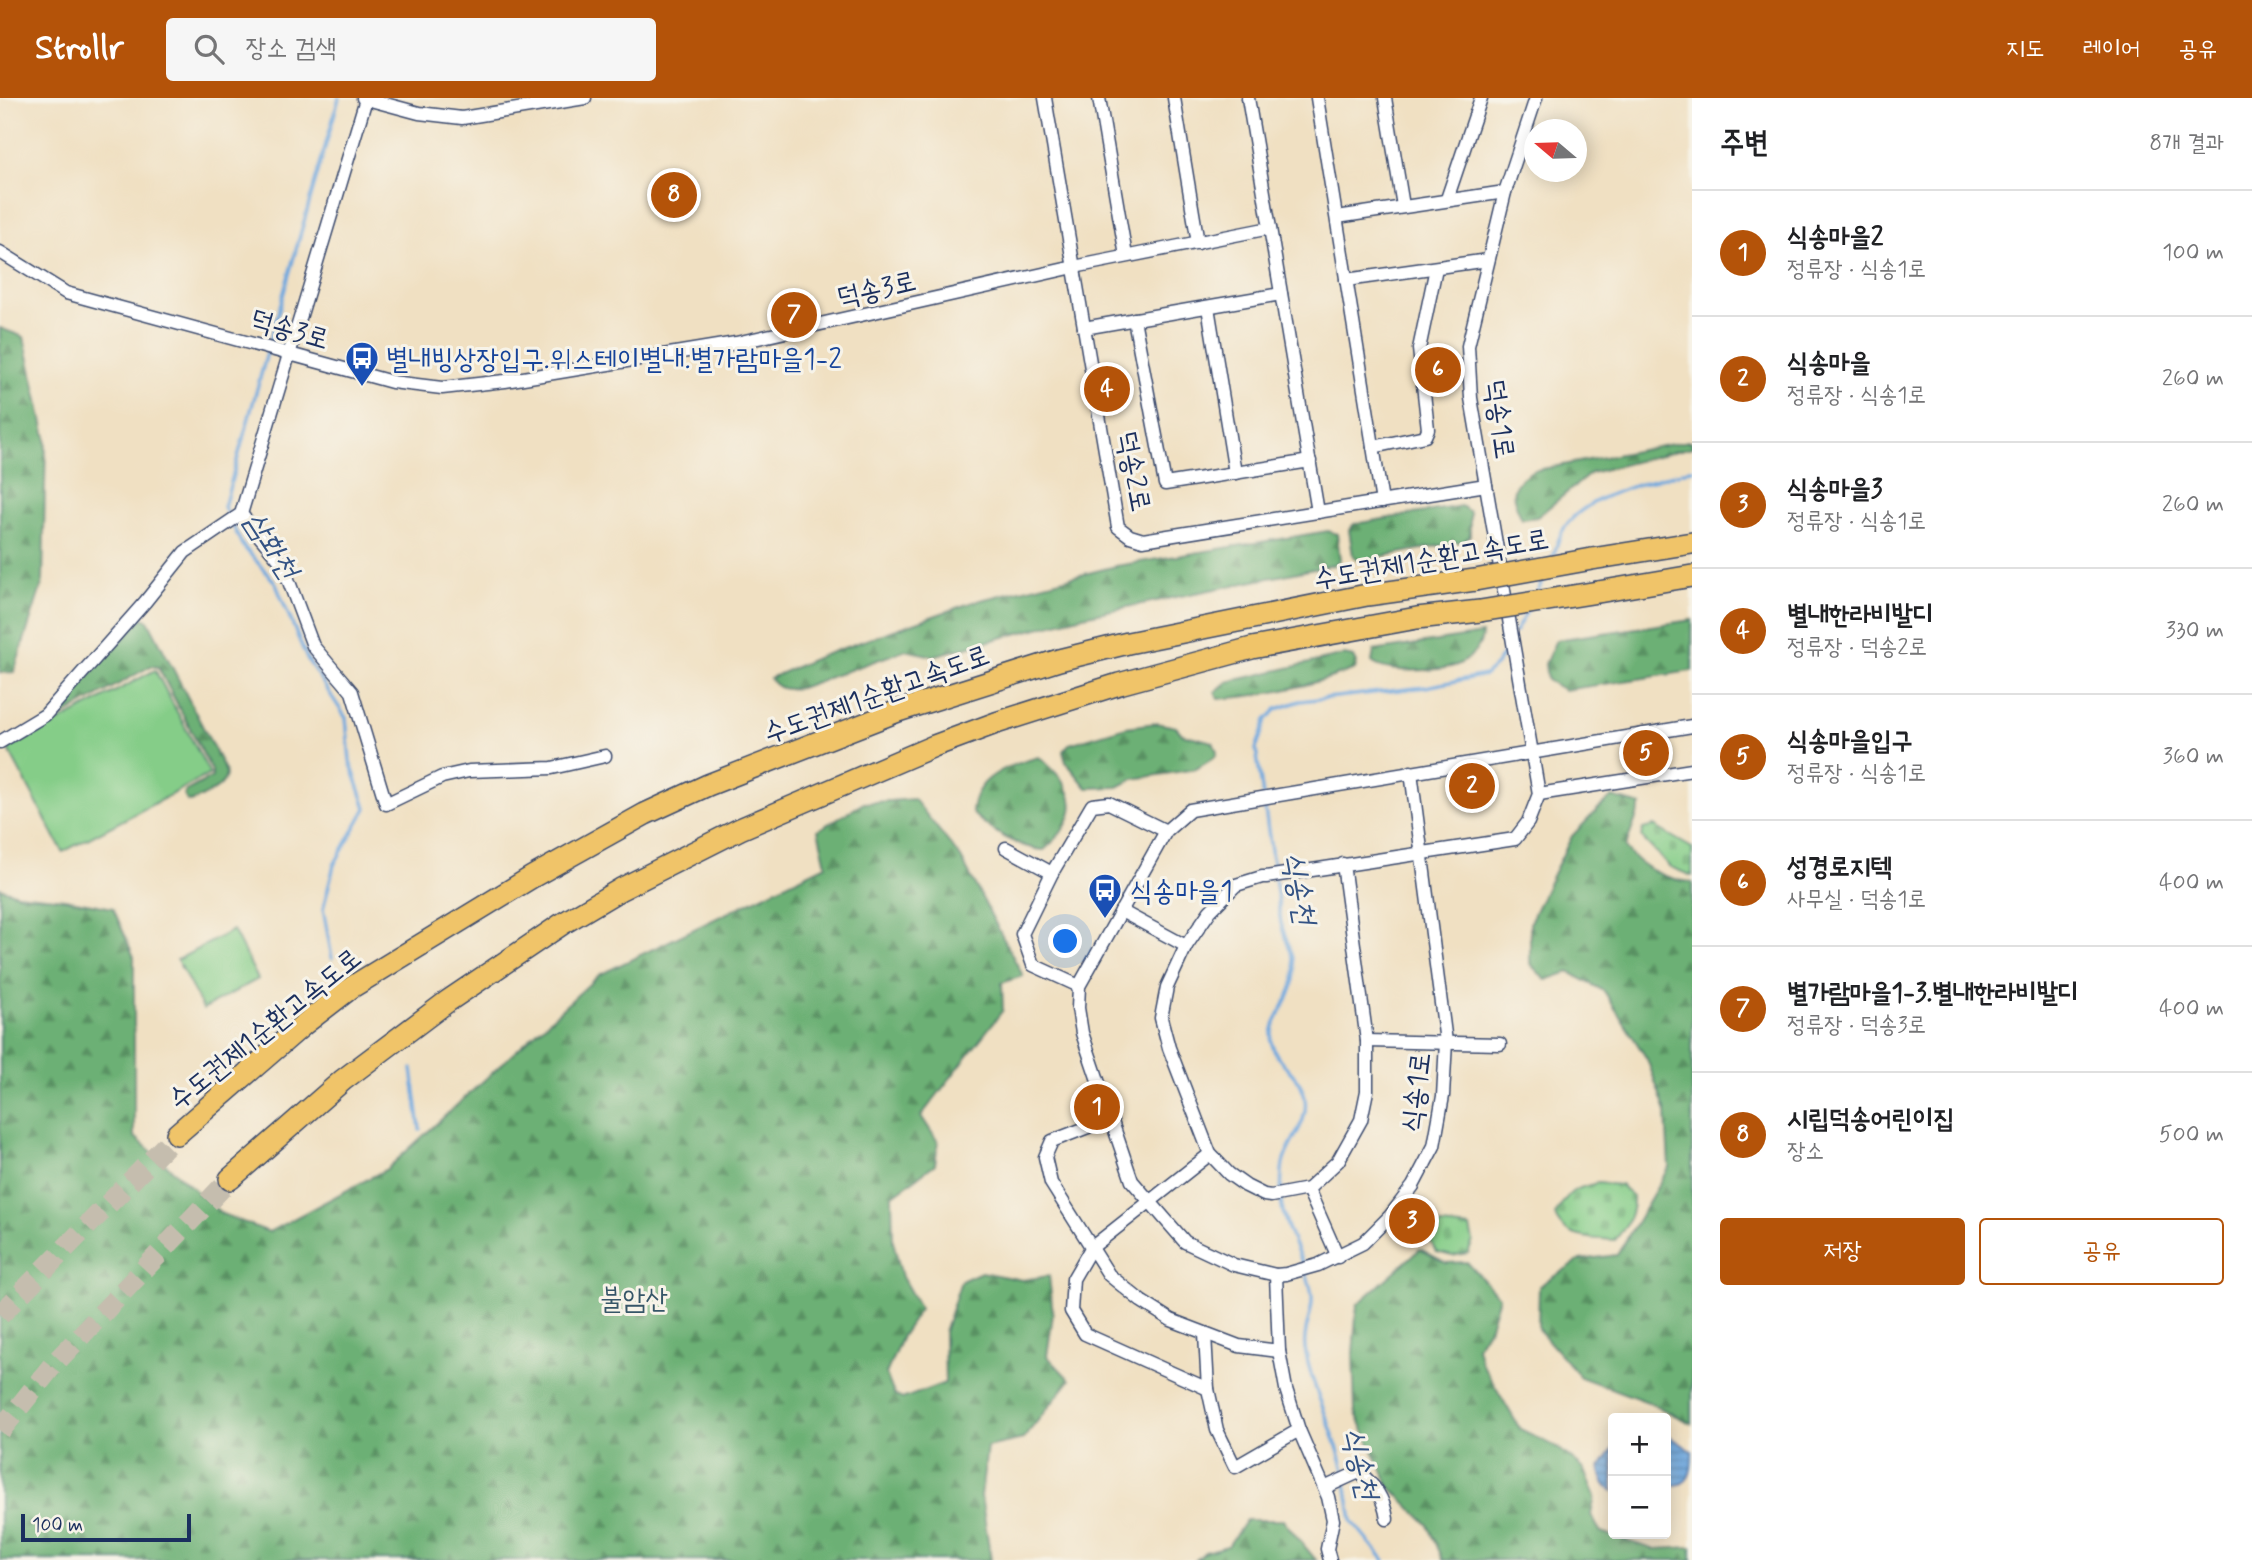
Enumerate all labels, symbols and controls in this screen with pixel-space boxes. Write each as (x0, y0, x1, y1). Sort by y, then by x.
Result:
search box (166, 18, 656, 81)
text: Strollr (35, 27, 124, 71)
icon: search (190, 30, 228, 68)
text: 장소 검색 (246, 32, 336, 66)
text: 지도 (2006, 34, 2044, 65)
text: 레이어 (2082, 34, 2140, 65)
text: 공유 (2178, 34, 2217, 65)
north arrow (1524, 119, 1587, 182)
text: 주변 (1720, 124, 1768, 163)
text: 8개 결과 (2149, 129, 2224, 159)
pin: 8 (651, 169, 697, 221)
text: 식송마을2 (1787, 221, 1883, 255)
text: 1 (1738, 238, 1748, 268)
text: 100 m (2162, 238, 2224, 268)
text: 정류장 · 식송1로 (1787, 255, 1926, 285)
street label: 덕송3로 (833, 263, 920, 317)
pin: 7 (771, 289, 817, 341)
street label: 덕송3로 (246, 302, 333, 359)
bus stop icon: 별내빙상장입구.위스테이별내.별가람마을1-2 (343, 339, 381, 388)
place label: 별내빙상장입구.위스테이별내.별가람마을1-2 (386, 342, 842, 379)
pin: 6 (1415, 344, 1461, 396)
text: 식송마을 (1787, 347, 1871, 381)
pin: 4 (1084, 363, 1130, 415)
text: 2 (1737, 364, 1749, 394)
text: 260 m (2162, 364, 2224, 394)
street label: 덕송1로 (1475, 377, 1522, 462)
text: 정류장 · 식송1로 (1787, 381, 1926, 411)
street label: 덕송2로 (1107, 428, 1158, 515)
text: 식송마을3 (1787, 473, 1882, 507)
text: 3 (1738, 490, 1748, 520)
text: 260 m (2162, 490, 2224, 520)
water label: 삼화천 (235, 505, 308, 589)
text: 정류장 · 식송1로 (1787, 507, 1926, 537)
street label: 수도권제1순환고속도로 (1311, 522, 1552, 599)
text: 별내한라비발디 (1787, 599, 1933, 633)
text: 4 (1736, 616, 1750, 646)
text: 330 m (2166, 616, 2224, 646)
text: 정류장 · 덕송2로 (1787, 633, 1927, 663)
street label: 수도권제1순환고속도로 (759, 637, 995, 753)
text: 식송마을입구 (1787, 725, 1913, 759)
pin: 5 (1623, 727, 1669, 779)
text: 5 (1736, 742, 1750, 772)
text: 360 m (2163, 742, 2224, 772)
text: 정류장 · 식송1로 (1787, 759, 1926, 789)
pin: 2 (1449, 760, 1495, 812)
water label: 식송천 (1273, 849, 1325, 930)
text: 성경로지텍 (1787, 851, 1892, 885)
text: 6 (1737, 868, 1749, 898)
text: 400 m (2159, 868, 2224, 898)
bus stop icon: 식송마을1 (1086, 871, 1124, 920)
place label: 식송마을1 (1130, 874, 1233, 911)
text: 사무실 · 덕송1로 (1787, 885, 1926, 915)
your location (1048, 924, 1082, 958)
street label: 수도권제1순환고속도로 (162, 941, 370, 1119)
text: 별가람마을1-3.별내한라비발디 (1787, 977, 2079, 1011)
text: 7 (1736, 994, 1750, 1024)
text: 400 m (2159, 994, 2224, 1024)
text: 정류장 · 덕송3로 (1787, 1011, 1926, 1041)
street label: 식송1로 (1394, 1050, 1441, 1134)
pin: 1 (1074, 1081, 1120, 1133)
text: 시립덕송어린이집 (1787, 1103, 1954, 1137)
text: 8 (1737, 1120, 1749, 1150)
text: 500 m (2159, 1120, 2224, 1150)
text: 장소 (1787, 1137, 1824, 1167)
pin: 3 (1389, 1195, 1435, 1247)
button: 저장 (1720, 1218, 1965, 1285)
button: 공유 (1979, 1218, 2224, 1285)
park label: 불암산 (600, 1282, 668, 1319)
map controls (1608, 1413, 1671, 1539)
button: + (1608, 1413, 1671, 1476)
water label: 식송천 (1332, 1424, 1387, 1506)
button: − (1608, 1476, 1671, 1539)
scale bar (21, 1511, 191, 1543)
text: 100 m (32, 1513, 83, 1538)

